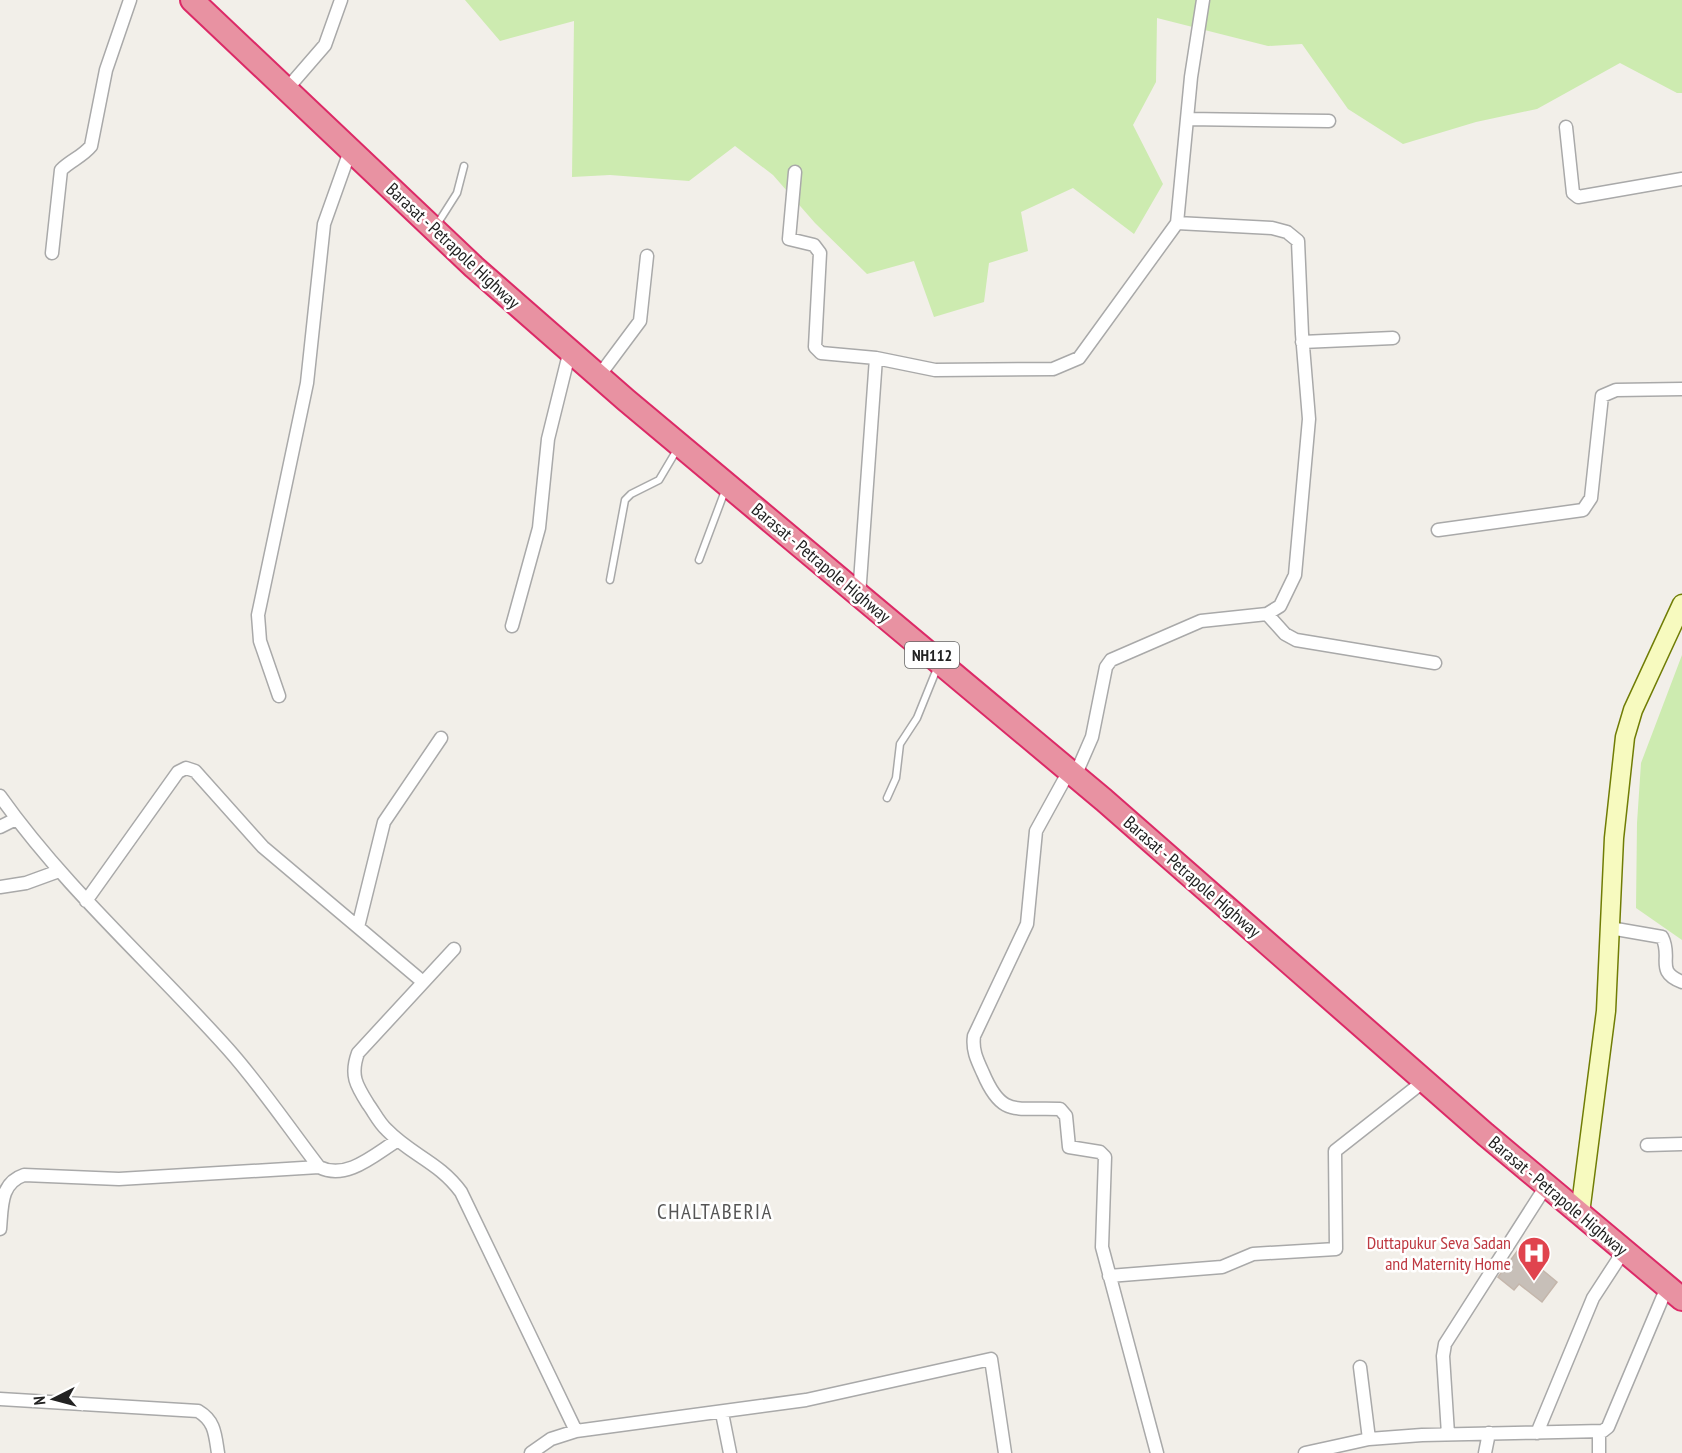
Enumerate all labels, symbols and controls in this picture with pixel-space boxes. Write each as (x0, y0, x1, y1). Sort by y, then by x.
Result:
street label: Barasat - Petrapole Highway (382, 178, 525, 314)
street label: Barasat - Petrapole Highway (747, 498, 896, 628)
road number: NH112 (905, 642, 959, 668)
street label: Barasat - Petrapole Highway (1119, 811, 1266, 943)
street label: Barasat - Petrapole Highway (1484, 1131, 1633, 1261)
district label: CHALTABERIA (657, 1198, 773, 1225)
place label: Duttapukur Seva Sadan and Maternity Home (1367, 1231, 1511, 1275)
hospital icon: Duttapukur Seva Sadan and Maternity Home (1516, 1235, 1552, 1282)
north arrow (24, 1369, 84, 1429)
text: N (29, 1395, 49, 1406)

